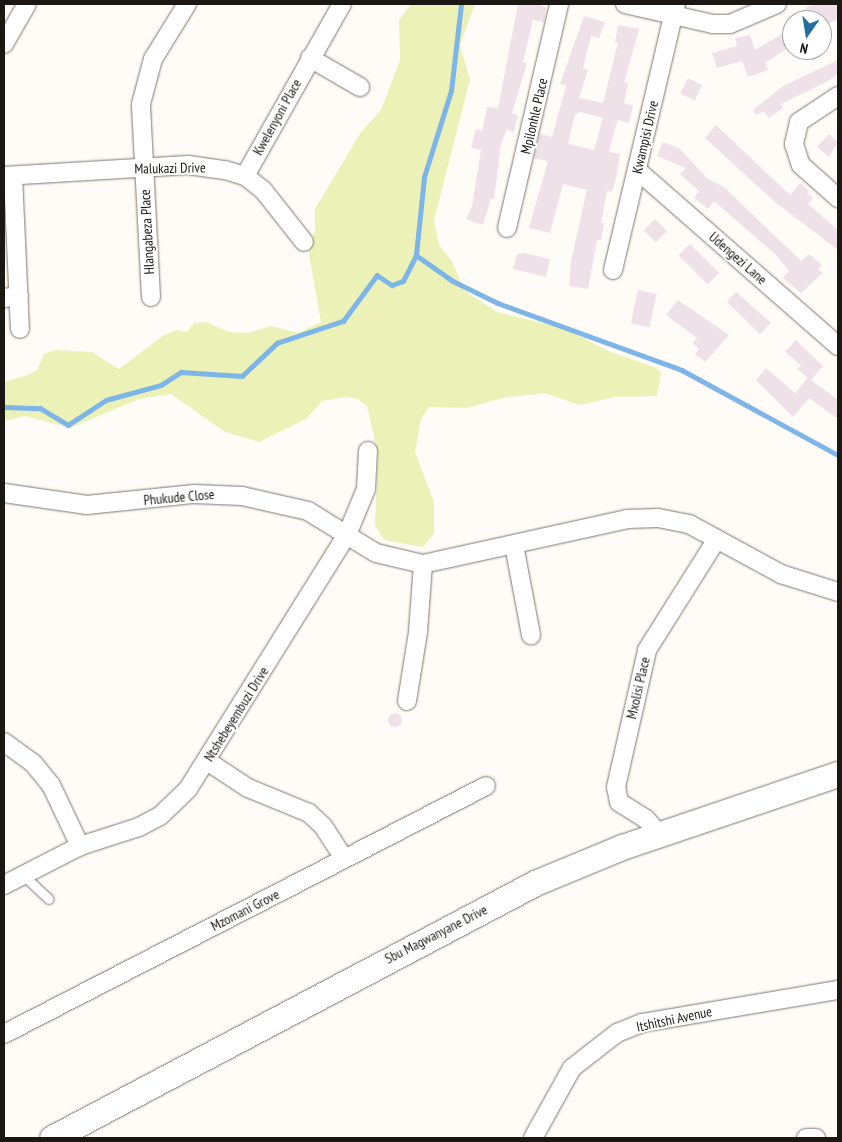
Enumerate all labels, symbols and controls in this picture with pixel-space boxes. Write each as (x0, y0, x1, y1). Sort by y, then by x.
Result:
north arrow (782, 10, 832, 60)
text: N (798, 39, 810, 58)
street label: Kwelenyoni Place (249, 76, 305, 158)
street label: Mpilonhle Place (517, 76, 551, 156)
street label: Kwampisi Drive (628, 99, 662, 175)
street label: Malukazi Drive (134, 159, 206, 177)
street label: Hlangabeza Place (136, 189, 158, 275)
street label: Udengezi Lane (706, 228, 770, 288)
street label: Phukude Close (143, 486, 215, 508)
street label: Mxolisi Place (623, 655, 653, 721)
street label: Ntshebeyembuzi Drive (200, 664, 272, 764)
street label: Mzomani Grove (208, 886, 282, 934)
street label: Sbu Magwanyane Drive (382, 901, 490, 967)
street label: Itshitshi Avenue (634, 1003, 714, 1035)

